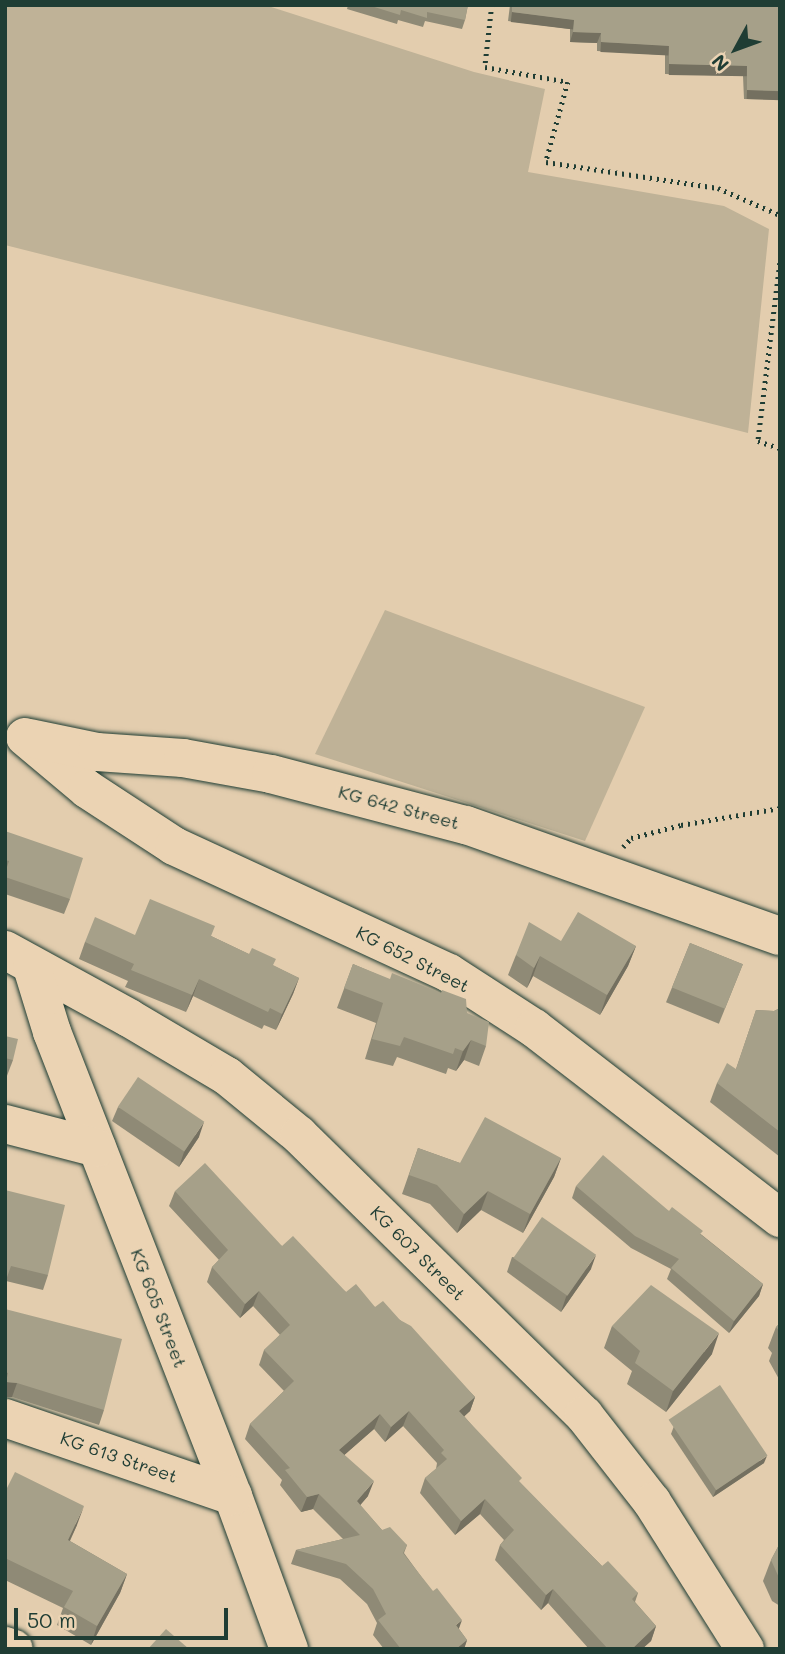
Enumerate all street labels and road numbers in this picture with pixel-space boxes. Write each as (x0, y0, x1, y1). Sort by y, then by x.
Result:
street label: KG 642 Street (336, 780, 462, 834)
street label: KG 652 Street (353, 921, 473, 997)
street label: KG 607 Street (366, 1201, 470, 1305)
street label: KG 605 Street (126, 1246, 192, 1370)
street label: KG 613 Street (58, 1427, 180, 1487)

